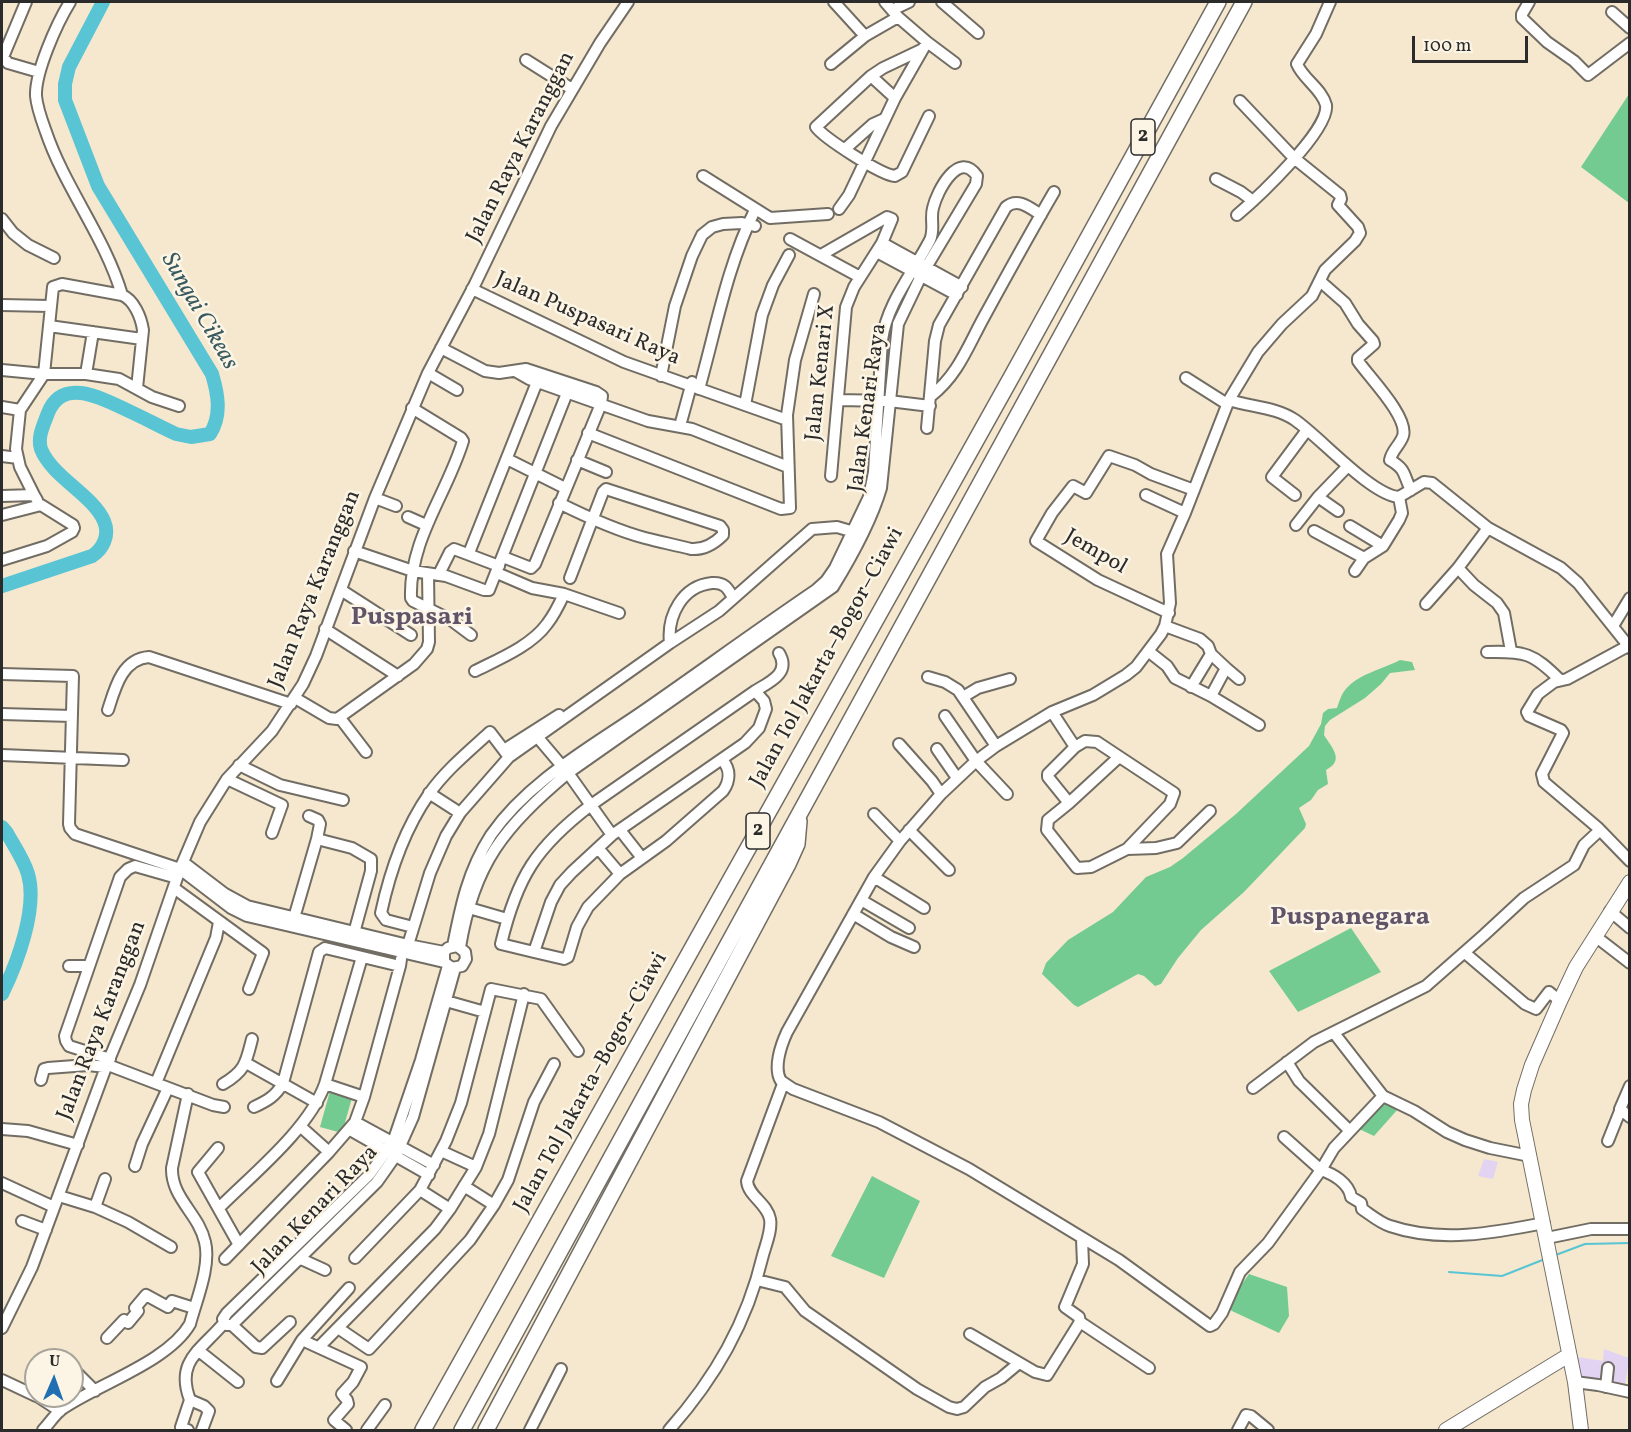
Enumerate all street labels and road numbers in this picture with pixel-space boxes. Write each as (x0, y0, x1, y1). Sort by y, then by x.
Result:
street label: Jalan Raya Karanggan (462, 48, 582, 248)
road number: 2 (1131, 119, 1155, 155)
street label: Jalan Puspasari Raya (490, 267, 684, 373)
street label: Jalan Kenari X (802, 304, 842, 442)
street label: Jalan Kenari Raya (844, 322, 894, 494)
street label: Jalan Raya Karanggan (264, 487, 368, 693)
street label: Jalan Tol Jakarta–Bogor–Ciawi (745, 523, 911, 793)
street label: Jempol (1059, 525, 1131, 581)
road number: 2 (746, 813, 770, 849)
street label: Jalan Raya Karanggan (53, 917, 153, 1125)
street label: Jalan Tol Jakarta–Bogor–Ciawi (509, 948, 675, 1218)
street label: Jalan Kenari Raya (247, 1141, 385, 1281)

